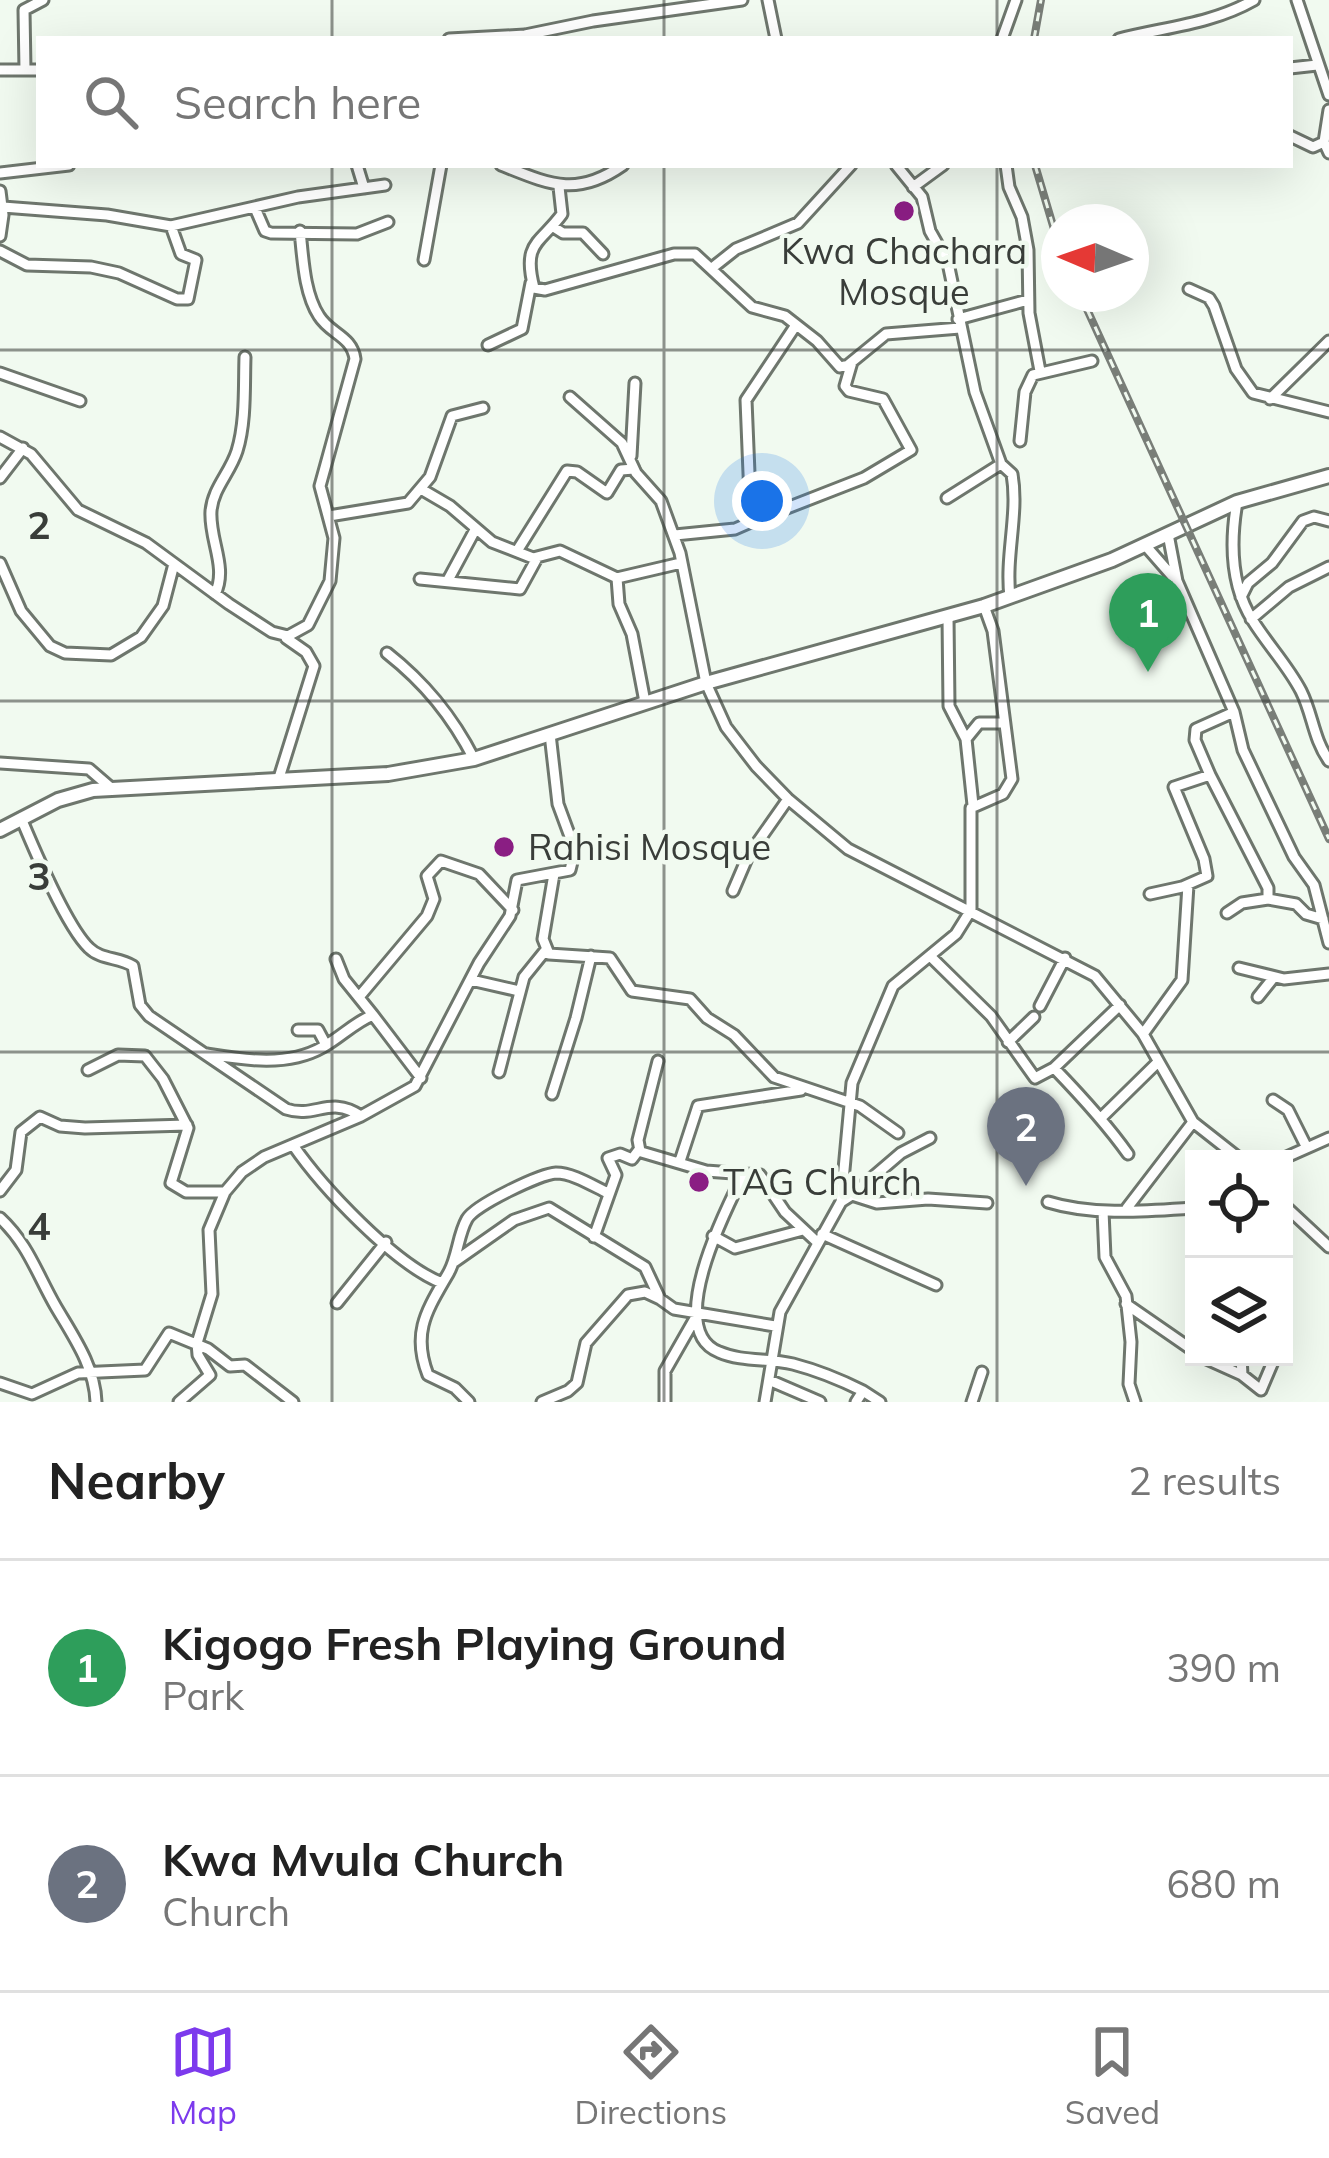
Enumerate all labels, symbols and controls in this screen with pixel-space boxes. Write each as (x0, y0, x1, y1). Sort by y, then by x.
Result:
search box (36, 36, 1293, 168)
icon: search (78, 69, 144, 135)
text: Search here (174, 74, 421, 130)
marker: Kwa Chachara Mosque (891, 198, 917, 224)
north arrow (1041, 204, 1149, 312)
place label: Kwa Chachara Mosque (781, 228, 1027, 314)
your location (732, 471, 792, 531)
text: 2 (27, 500, 51, 549)
pin: 1 (1109, 573, 1187, 672)
place label: Rahisi Mosque (528, 824, 771, 869)
marker: Rahisi Mosque (491, 834, 517, 860)
text: 3 (27, 851, 51, 900)
pin: 2 (987, 1087, 1065, 1186)
map controls (1185, 1150, 1293, 1366)
button: locate (1185, 1150, 1293, 1258)
place label: TAG Church (723, 1159, 922, 1204)
marker: TAG Church (686, 1169, 712, 1195)
text: 4 (27, 1201, 51, 1250)
button: layers (1185, 1258, 1293, 1366)
text: Nearby (48, 1448, 225, 1512)
text: 2 results (1128, 1456, 1281, 1505)
text: Kigogo Fresh Playing Ground (162, 1615, 787, 1671)
text: 1 (75, 1643, 99, 1692)
text: 390 m (1166, 1643, 1281, 1692)
text: Park (162, 1671, 244, 1720)
text: Kwa Mvula Church (162, 1831, 564, 1887)
text: 2 (75, 1859, 99, 1908)
text: 680 m (1166, 1859, 1281, 1908)
text: Church (162, 1887, 290, 1936)
tab: Map (169, 2019, 237, 2132)
tab: Directions (575, 2019, 727, 2132)
tab: Saved (1065, 2019, 1160, 2132)

